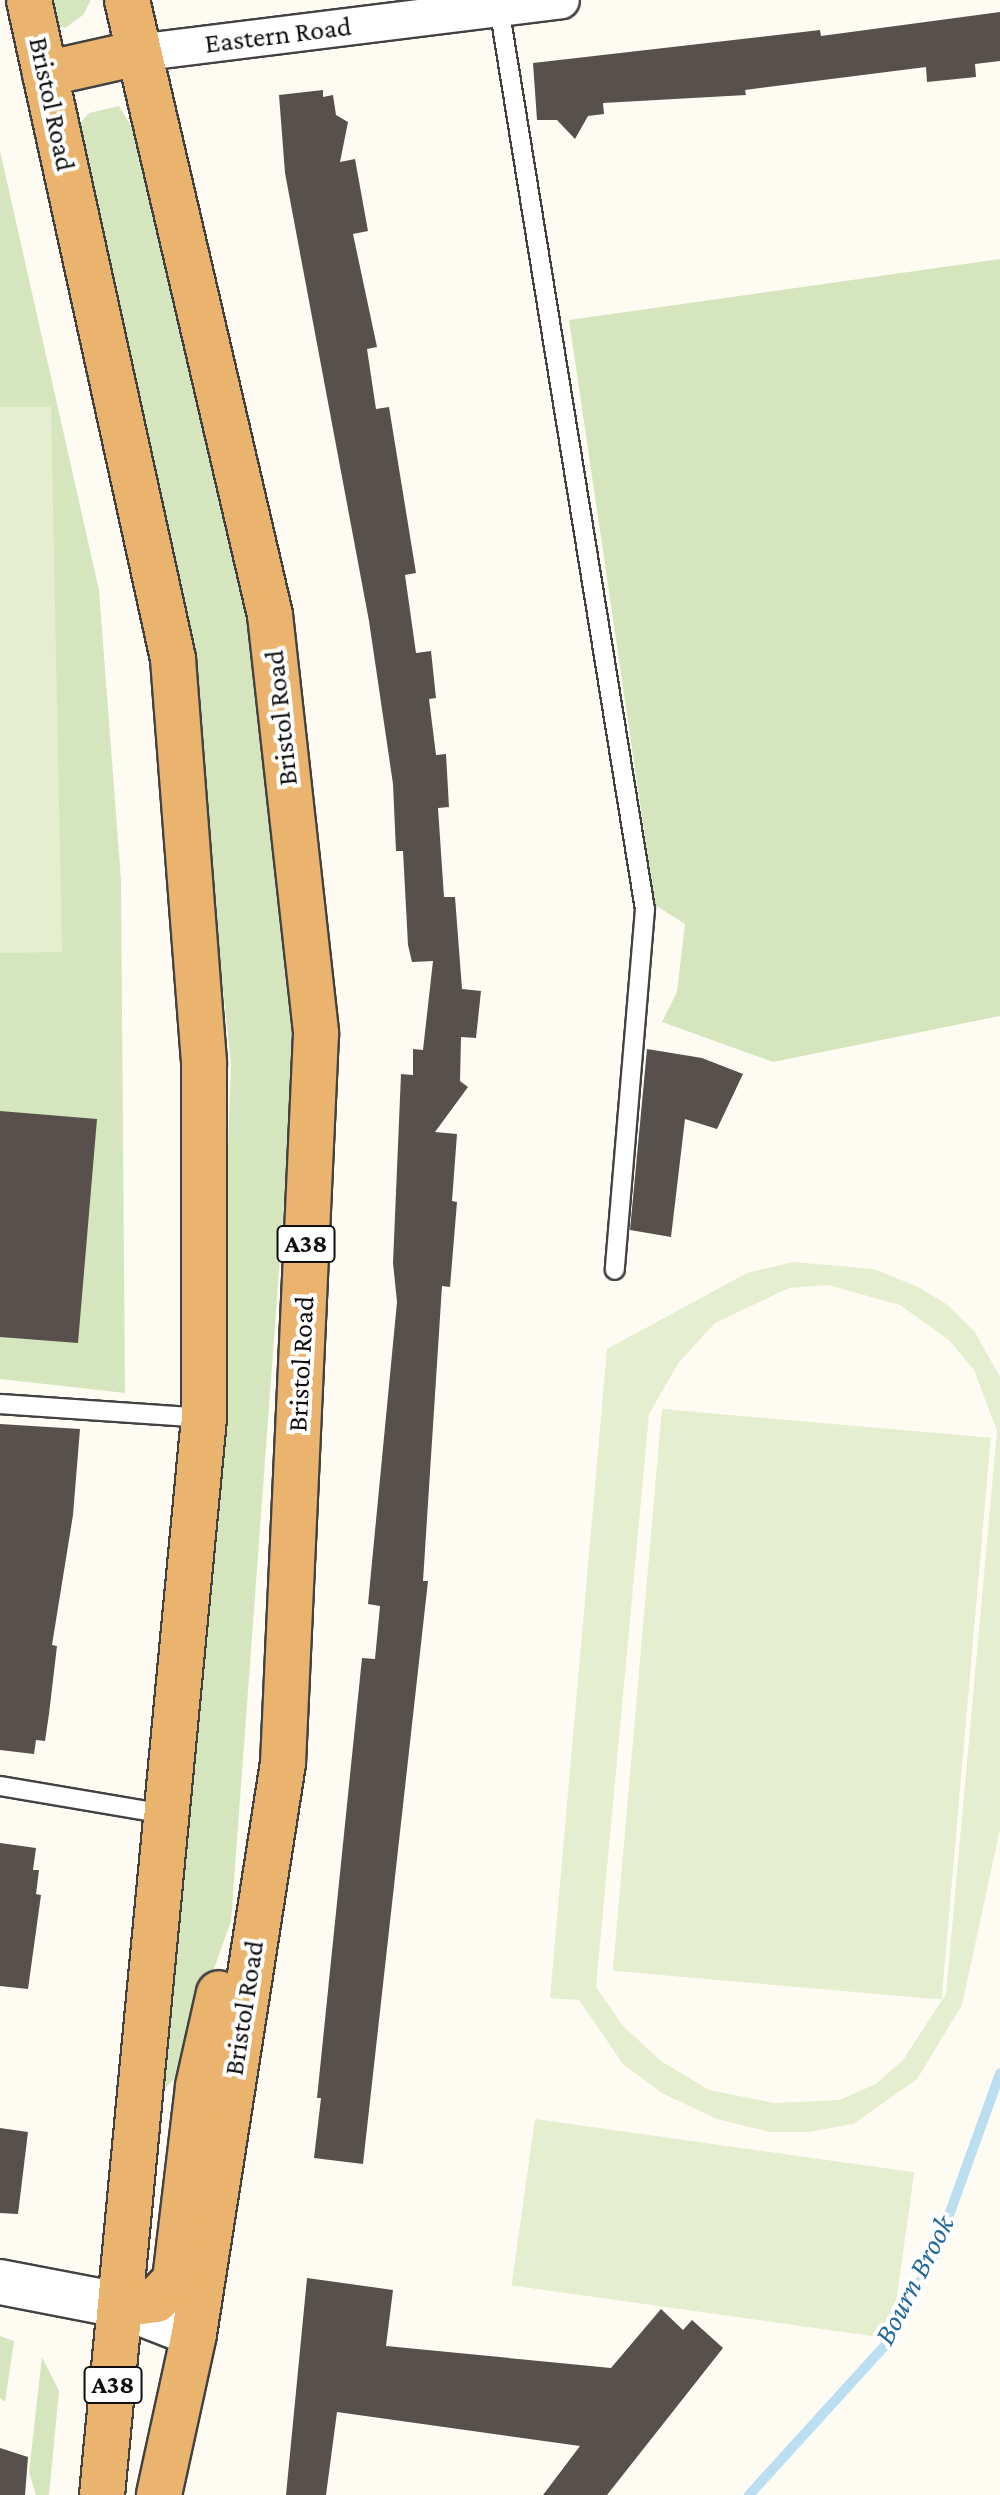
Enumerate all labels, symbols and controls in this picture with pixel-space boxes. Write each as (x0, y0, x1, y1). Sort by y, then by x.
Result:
street label: Eastern Road (203, 9, 353, 61)
street label: Bristol Road (21, 34, 83, 174)
street label: Bristol Road (257, 649, 305, 787)
road number: A38 (276, 1222, 336, 1266)
street label: Bristol Road (281, 1295, 321, 1433)
street label: Bristol Road (217, 1938, 271, 2078)
water label: Bourn Brook (866, 2209, 962, 2351)
road number: A38 (83, 2363, 143, 2407)

